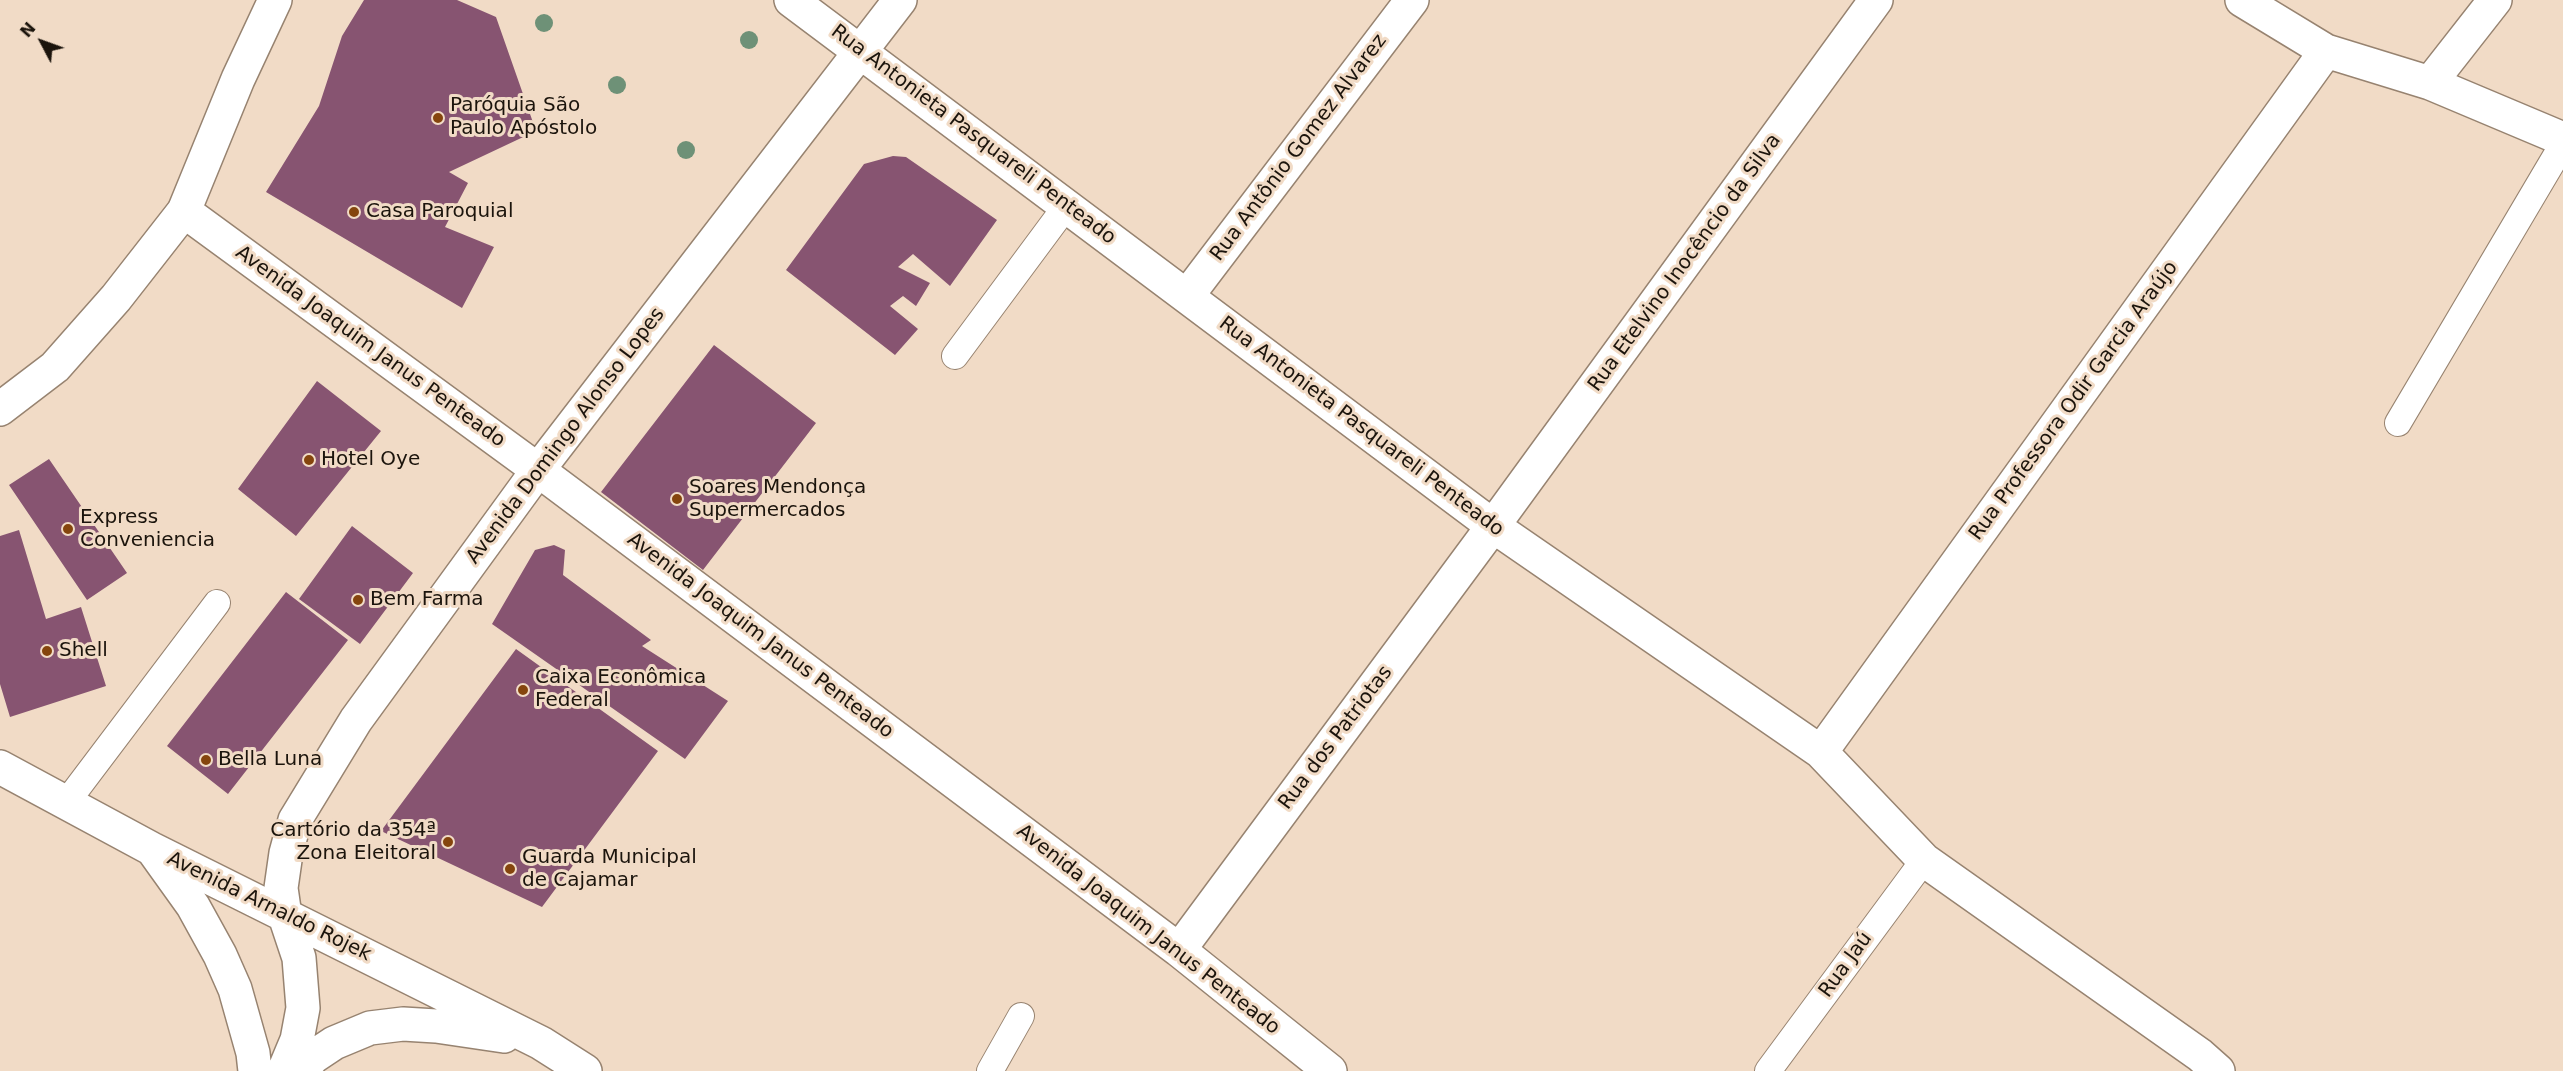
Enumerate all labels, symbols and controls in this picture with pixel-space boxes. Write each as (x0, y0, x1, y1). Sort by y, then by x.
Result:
north arrow (12, 12, 72, 72)
text: N (16, 19, 40, 41)
street label: Rua Antonieta Pasquareli Penteado (826, 20, 1120, 250)
street label: Rua Antônio Gomez Alvarez (1206, 30, 1392, 266)
place label: Paróquia São Paulo Apóstolo (450, 94, 597, 141)
marker: Paróquia São Paulo Apóstolo (431, 111, 445, 125)
street label: Rua Etelvino Inocêncio da Silva (1583, 130, 1787, 396)
place label: Casa Paroquial (366, 200, 513, 224)
marker: Casa Paroquial (347, 205, 361, 219)
street label: Avenida Joaquim Janus Penteado (231, 241, 509, 453)
street label: Rua Professora Odir Garcia Araújo (1965, 257, 2183, 545)
street label: Avenida Domingo Alonso Lopes (462, 303, 670, 569)
street label: Rua Antonieta Pasquareli Penteado (1214, 312, 1508, 542)
place label: Hotel Oye (321, 448, 420, 472)
marker: Hotel Oye (302, 453, 316, 467)
place label: Soares Mendonça Supermercados (689, 476, 866, 523)
marker: Soares Mendonça Supermercados (670, 492, 684, 506)
place label: Express Conveniencia (80, 506, 215, 553)
marker: Express Conveniencia (61, 522, 75, 536)
street label: Avenida Joaquim Janus Penteado (622, 528, 898, 744)
place label: Bem Farma (370, 588, 483, 612)
marker: Bem Farma (351, 593, 365, 607)
place label: Shell (59, 639, 108, 663)
marker: Shell (40, 644, 54, 658)
street label: Rua dos Patriotas (1274, 661, 1398, 815)
place label: Caixa Econômica Federal (535, 666, 706, 713)
marker: Caixa Econômica Federal (516, 683, 530, 697)
place label: Bella Luna (218, 748, 322, 772)
marker: Bella Luna (199, 753, 213, 767)
place label: Cartório da 354ª Zona Eleitoral (270, 819, 436, 866)
street label: Avenida Joaquim Janus Penteado (1012, 820, 1284, 1040)
marker: Cartório da 354ª Zona Eleitoral (441, 835, 455, 849)
place label: Guarda Municipal de Cajamar (522, 846, 697, 893)
street label: Avenida Arnaldo Rojek (163, 847, 375, 967)
marker: Guarda Municipal de Cajamar (503, 862, 517, 876)
street label: Rua Jaú (1814, 928, 1878, 1002)

